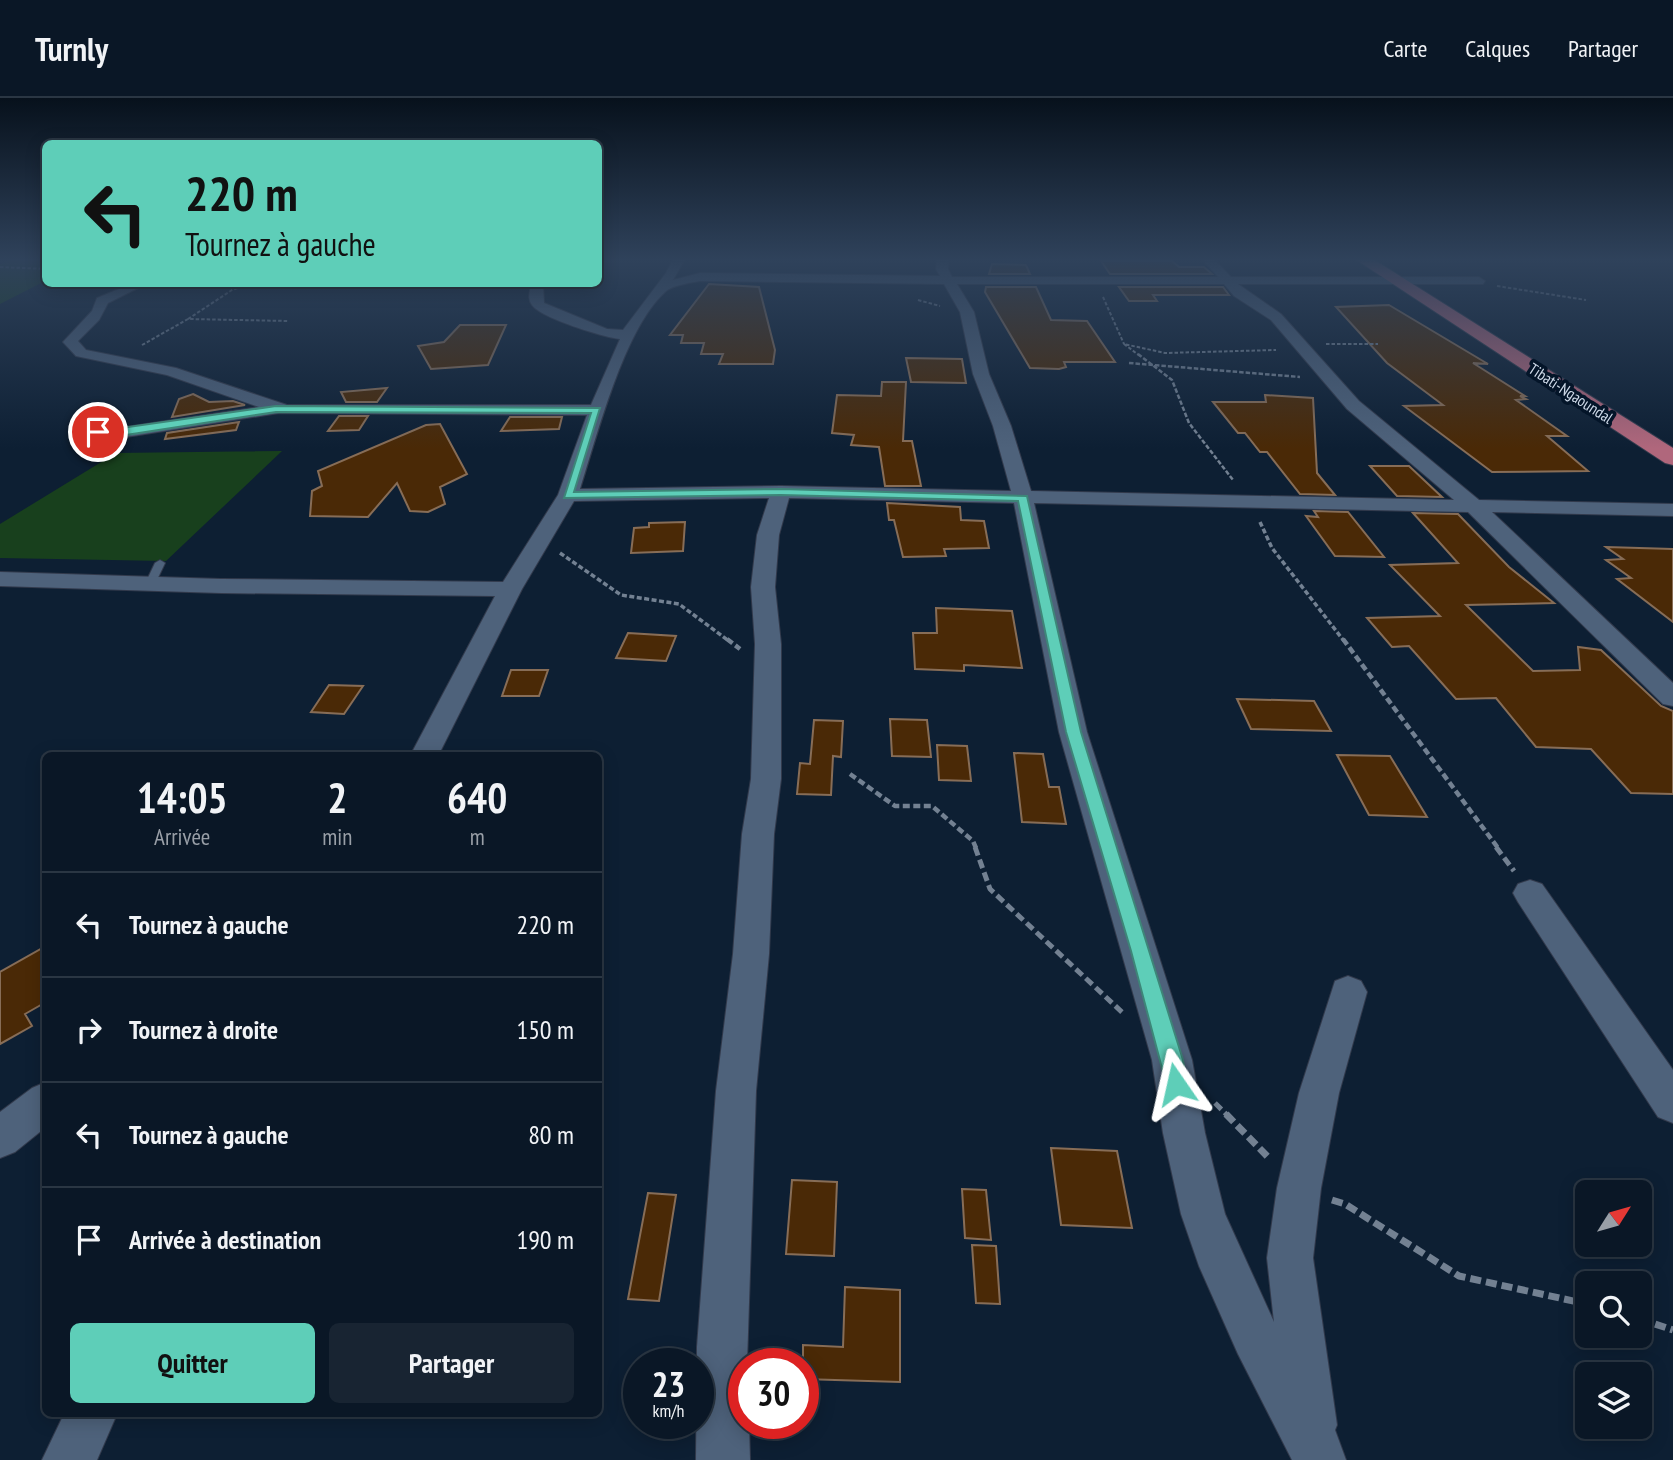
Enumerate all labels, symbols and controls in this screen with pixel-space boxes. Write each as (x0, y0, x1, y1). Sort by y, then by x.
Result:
text: Turnly (35, 27, 108, 70)
text: Carte (1384, 33, 1427, 64)
text: Calques (1465, 33, 1530, 64)
text: Partager (1568, 33, 1638, 64)
text: 220 m (185, 161, 298, 225)
icon: left (70, 168, 161, 259)
text: Tournez à gauche (185, 223, 376, 265)
street label: Tibati-Ngaoundal (1525, 358, 1617, 428)
pin (68, 402, 128, 462)
icon: arrive (79, 413, 117, 451)
text: 14:05 (137, 770, 228, 825)
text: 2 (327, 770, 347, 825)
text: 640 (447, 770, 507, 825)
text: Arrivée (154, 822, 210, 851)
text: min (322, 822, 352, 851)
text: m (470, 822, 485, 851)
icon: left (70, 906, 108, 944)
text: Tournez à gauche (129, 908, 289, 941)
text: 220 m (516, 908, 574, 941)
icon: right (70, 1011, 108, 1049)
text: Tournez à droite (129, 1013, 278, 1046)
text: 150 m (516, 1013, 574, 1046)
position arrow (1139, 1047, 1213, 1121)
icon: left (70, 1116, 108, 1154)
text: Tournez à gauche (129, 1118, 289, 1151)
text: 80 m (528, 1118, 574, 1151)
north arrow (1575, 1180, 1652, 1256)
map controls (1575, 1180, 1652, 1439)
icon: arrive (70, 1221, 108, 1259)
text: Arrivée à destination (129, 1223, 321, 1256)
text: 190 m (516, 1223, 574, 1256)
button: search (1575, 1271, 1652, 1348)
button: Quitter (70, 1323, 315, 1403)
button: Partager (329, 1323, 574, 1403)
speed limit sign: 30 (728, 1348, 819, 1439)
text: 23 (652, 1361, 685, 1407)
button: layers (1575, 1362, 1652, 1439)
text: km/h (653, 1399, 684, 1422)

